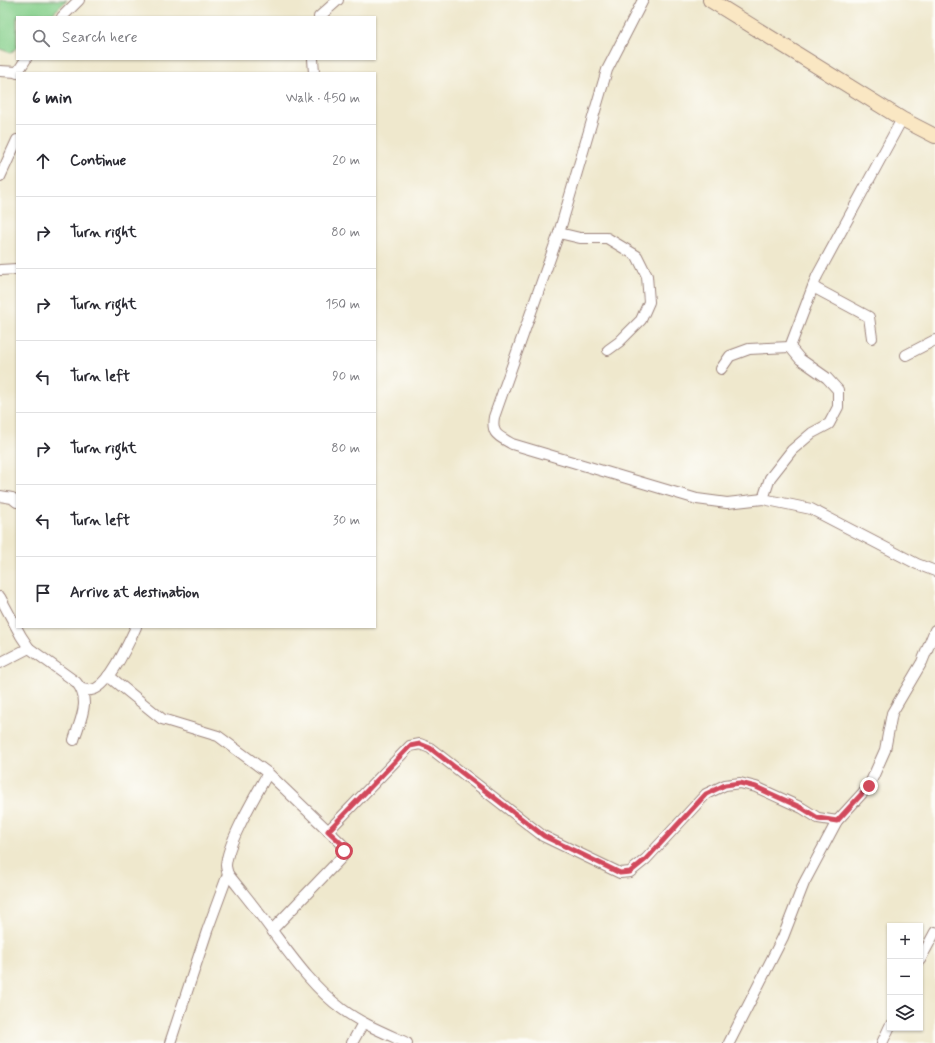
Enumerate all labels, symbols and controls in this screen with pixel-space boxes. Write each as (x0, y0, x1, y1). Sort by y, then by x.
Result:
search box (16, 16, 376, 60)
icon: search (30, 27, 52, 49)
text: Search here (62, 28, 138, 48)
text: 6 min (32, 87, 72, 109)
text: Walk · 450 m (286, 90, 360, 107)
icon: ahead (32, 150, 54, 172)
text: Continue (70, 151, 126, 171)
text: 20 m (332, 152, 360, 169)
icon: right (32, 222, 54, 244)
text: Turn right (70, 223, 137, 243)
text: 80 m (331, 224, 360, 241)
icon: right (32, 294, 54, 316)
text: Turn right (70, 295, 137, 315)
text: 150 m (326, 296, 360, 313)
icon: left (32, 366, 54, 388)
text: Turn left (70, 367, 130, 387)
text: 90 m (332, 368, 360, 385)
icon: right (32, 438, 54, 460)
text: Turn right (70, 439, 137, 459)
text: 80 m (331, 440, 360, 457)
icon: left (32, 510, 54, 532)
text: Turn left (70, 511, 130, 531)
text: 30 m (333, 512, 360, 529)
icon: arrive (32, 582, 54, 604)
text: Arrive at destination (70, 583, 199, 603)
route end (860, 777, 878, 795)
route start (335, 842, 353, 860)
map controls (887, 923, 923, 1031)
button: + (887, 923, 923, 959)
button: − (887, 959, 923, 995)
button: layers (887, 995, 923, 1031)

